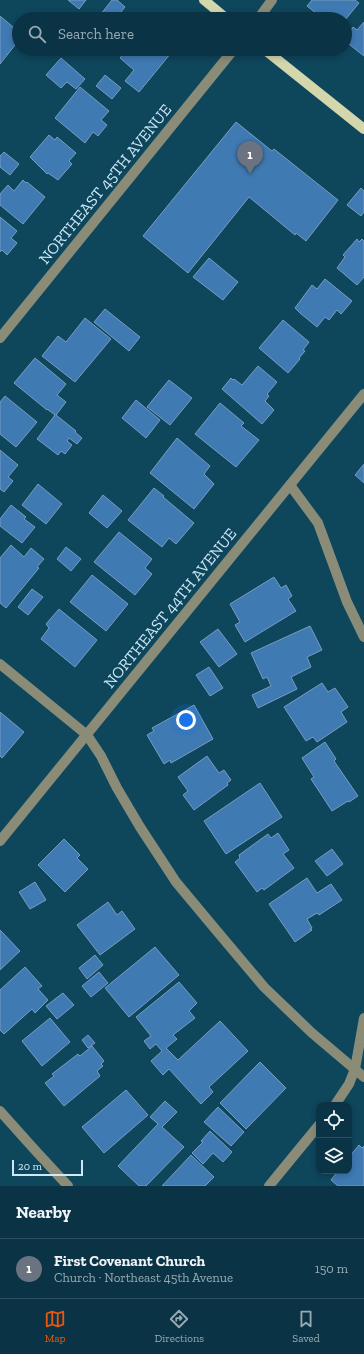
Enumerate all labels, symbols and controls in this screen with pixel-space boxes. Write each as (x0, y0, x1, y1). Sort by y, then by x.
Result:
search box (12, 12, 352, 56)
icon: search (26, 23, 48, 45)
text: Search here (58, 25, 134, 43)
street label: NORTHEAST 45TH AVENUE (35, 100, 175, 268)
pin: 1 (237, 141, 263, 174)
street label: NORTHEAST 44TH AVENUE (100, 524, 240, 692)
your location (176, 710, 196, 730)
map controls (316, 1102, 352, 1174)
button: locate (316, 1102, 352, 1138)
button: layers (316, 1138, 352, 1174)
scale bar (12, 1158, 83, 1177)
text: 20 m (18, 1160, 42, 1173)
text: Nearby (16, 1202, 71, 1222)
text: First Covenant Church (54, 1252, 205, 1270)
text: 1 (26, 1261, 32, 1276)
text: 150 m (315, 1261, 348, 1276)
text: Church · Northeast 45th Avenue (54, 1270, 233, 1285)
tab: Map (44, 1308, 66, 1345)
tab: Directions (154, 1308, 204, 1345)
tab: Saved (292, 1308, 320, 1345)

